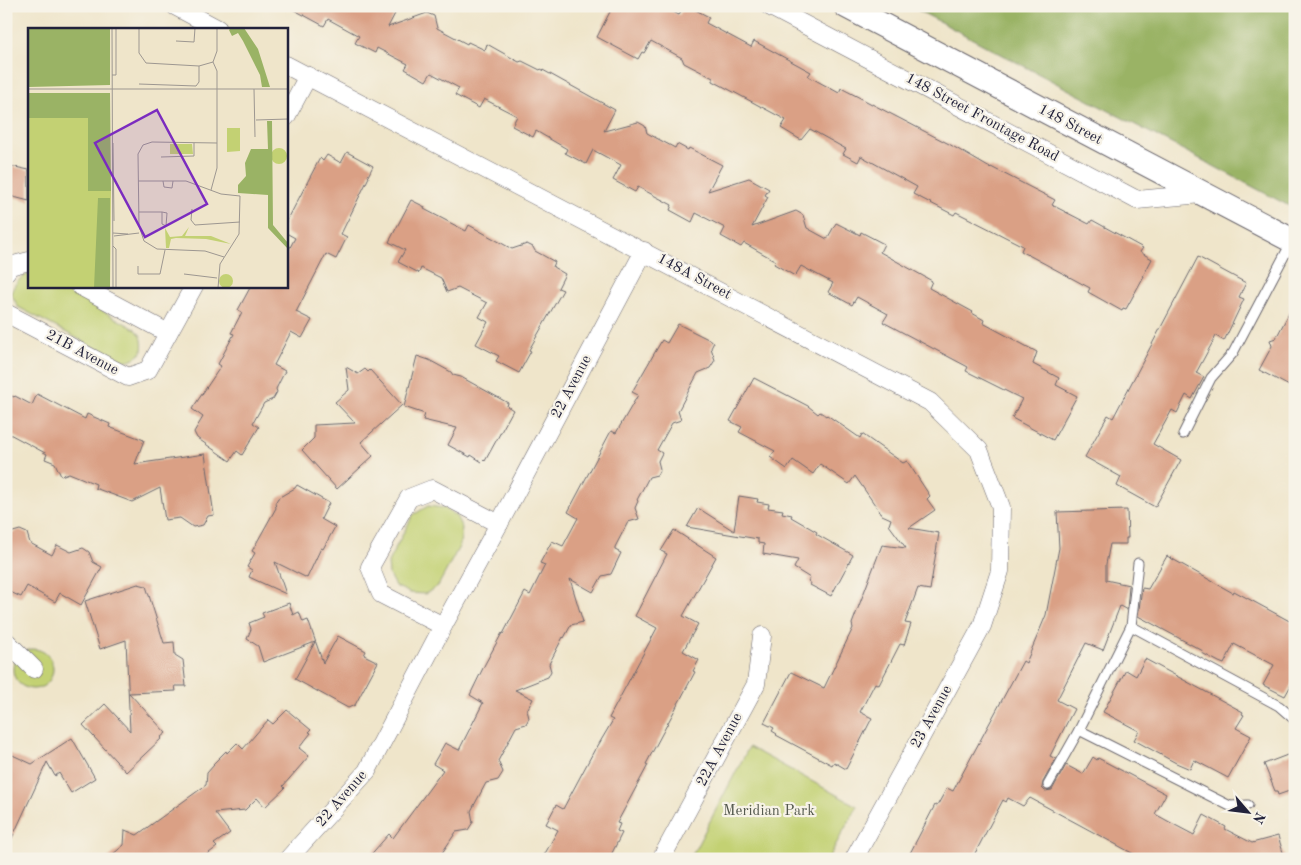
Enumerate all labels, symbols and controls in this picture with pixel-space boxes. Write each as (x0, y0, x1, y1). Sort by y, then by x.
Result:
inset map (28, 28, 288, 288)
street label: 148 Street Frontage Road (903, 71, 1061, 165)
street label: 148 Street (1036, 102, 1104, 148)
street label: 148A Street (654, 251, 734, 303)
street label: 21B Avenue (43, 328, 121, 378)
street label: 22 Avenue (549, 353, 595, 421)
street label: 23 Avenue (909, 683, 955, 751)
street label: 22A Avenue (694, 711, 746, 789)
street label: 22 Avenue (314, 768, 370, 830)
north arrow (1224, 788, 1274, 838)
park label: Meridian Park (723, 804, 815, 819)
text: N (1250, 810, 1267, 826)

